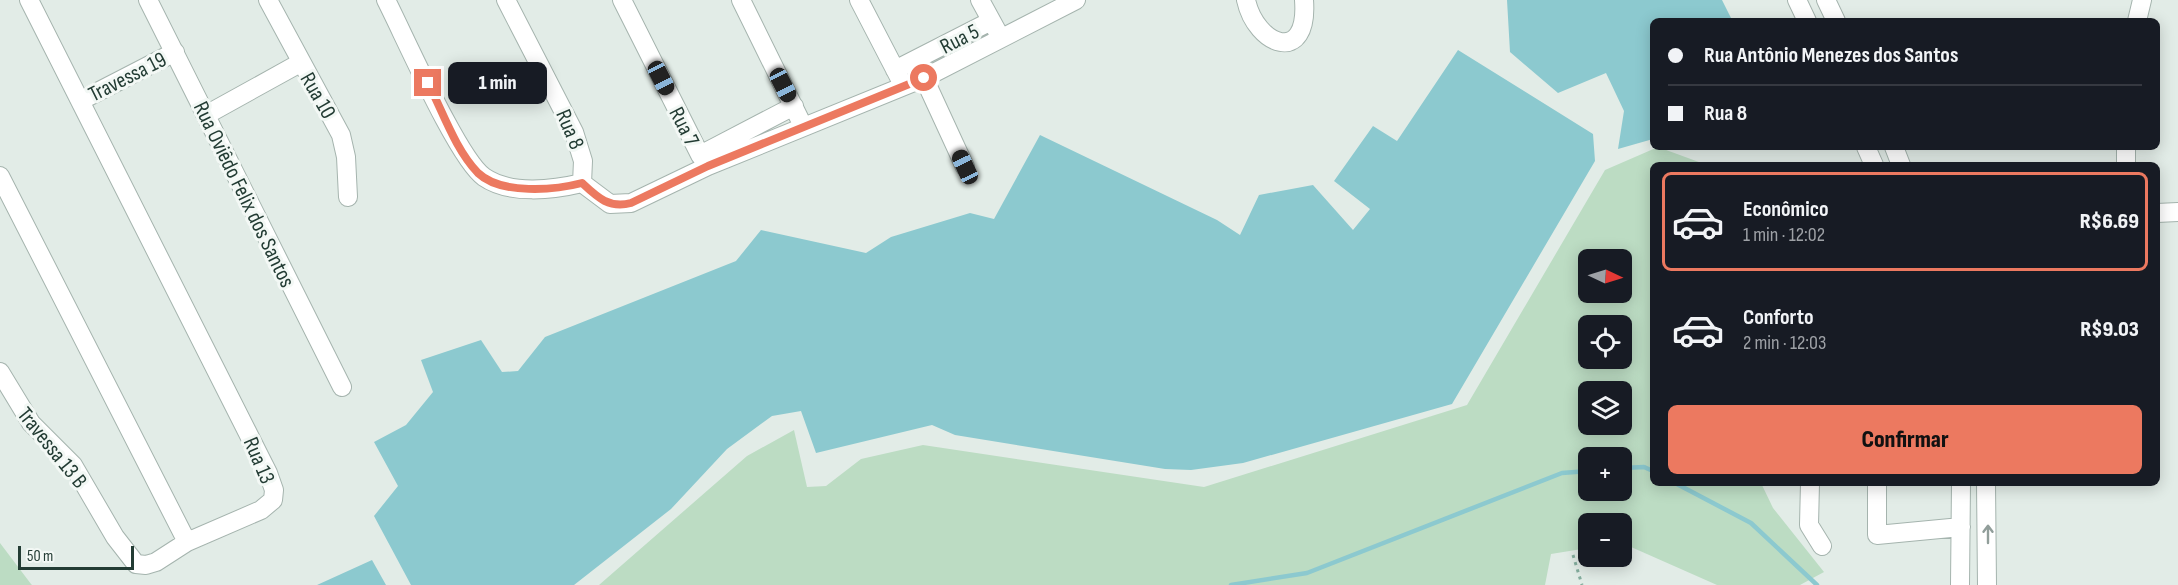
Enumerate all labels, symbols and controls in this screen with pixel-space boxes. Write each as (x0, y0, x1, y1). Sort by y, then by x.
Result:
street label: Rua 5 (936, 18, 984, 60)
text: Rua Antônio Menezes dos Santos (1704, 42, 1958, 69)
street label: Travessa 19 (84, 46, 171, 108)
car (645, 58, 677, 98)
callout: 1 min (449, 62, 548, 104)
route start (910, 64, 937, 91)
car (767, 65, 799, 105)
street label: Rua 10 (294, 68, 342, 124)
route end (414, 69, 441, 96)
text: 1 min (478, 71, 517, 95)
street label: Rua Oviêdo Felix dos Santos (187, 97, 300, 292)
text: Rua 8 (1704, 100, 1747, 127)
street label: Rua 7 (663, 103, 705, 151)
street label: Rua 8 (549, 105, 590, 154)
car (949, 147, 981, 187)
icon: car (1671, 195, 1725, 249)
text: Econômico (1743, 196, 1829, 223)
text: R$6.69 (2080, 208, 2139, 235)
text: 1 min · 12:02 (1743, 223, 1825, 247)
north arrow (1578, 249, 1632, 303)
map controls (1578, 249, 1632, 567)
icon: car (1671, 303, 1725, 357)
text: Conforto (1743, 304, 1814, 331)
button: locate (1578, 315, 1632, 369)
text: R$9.03 (2080, 316, 2139, 343)
text: 2 min · 12:03 (1743, 331, 1826, 355)
button: layers (1578, 381, 1632, 435)
street label: Travessa 13 B (11, 402, 93, 494)
button: Confirmar (1668, 405, 2142, 474)
street label: Rua 13 (237, 433, 280, 488)
button: + (1578, 447, 1632, 501)
button: − (1578, 513, 1632, 567)
one-way arrow (1982, 524, 1994, 544)
scale bar (18, 543, 134, 570)
text: 50 m (27, 547, 53, 566)

